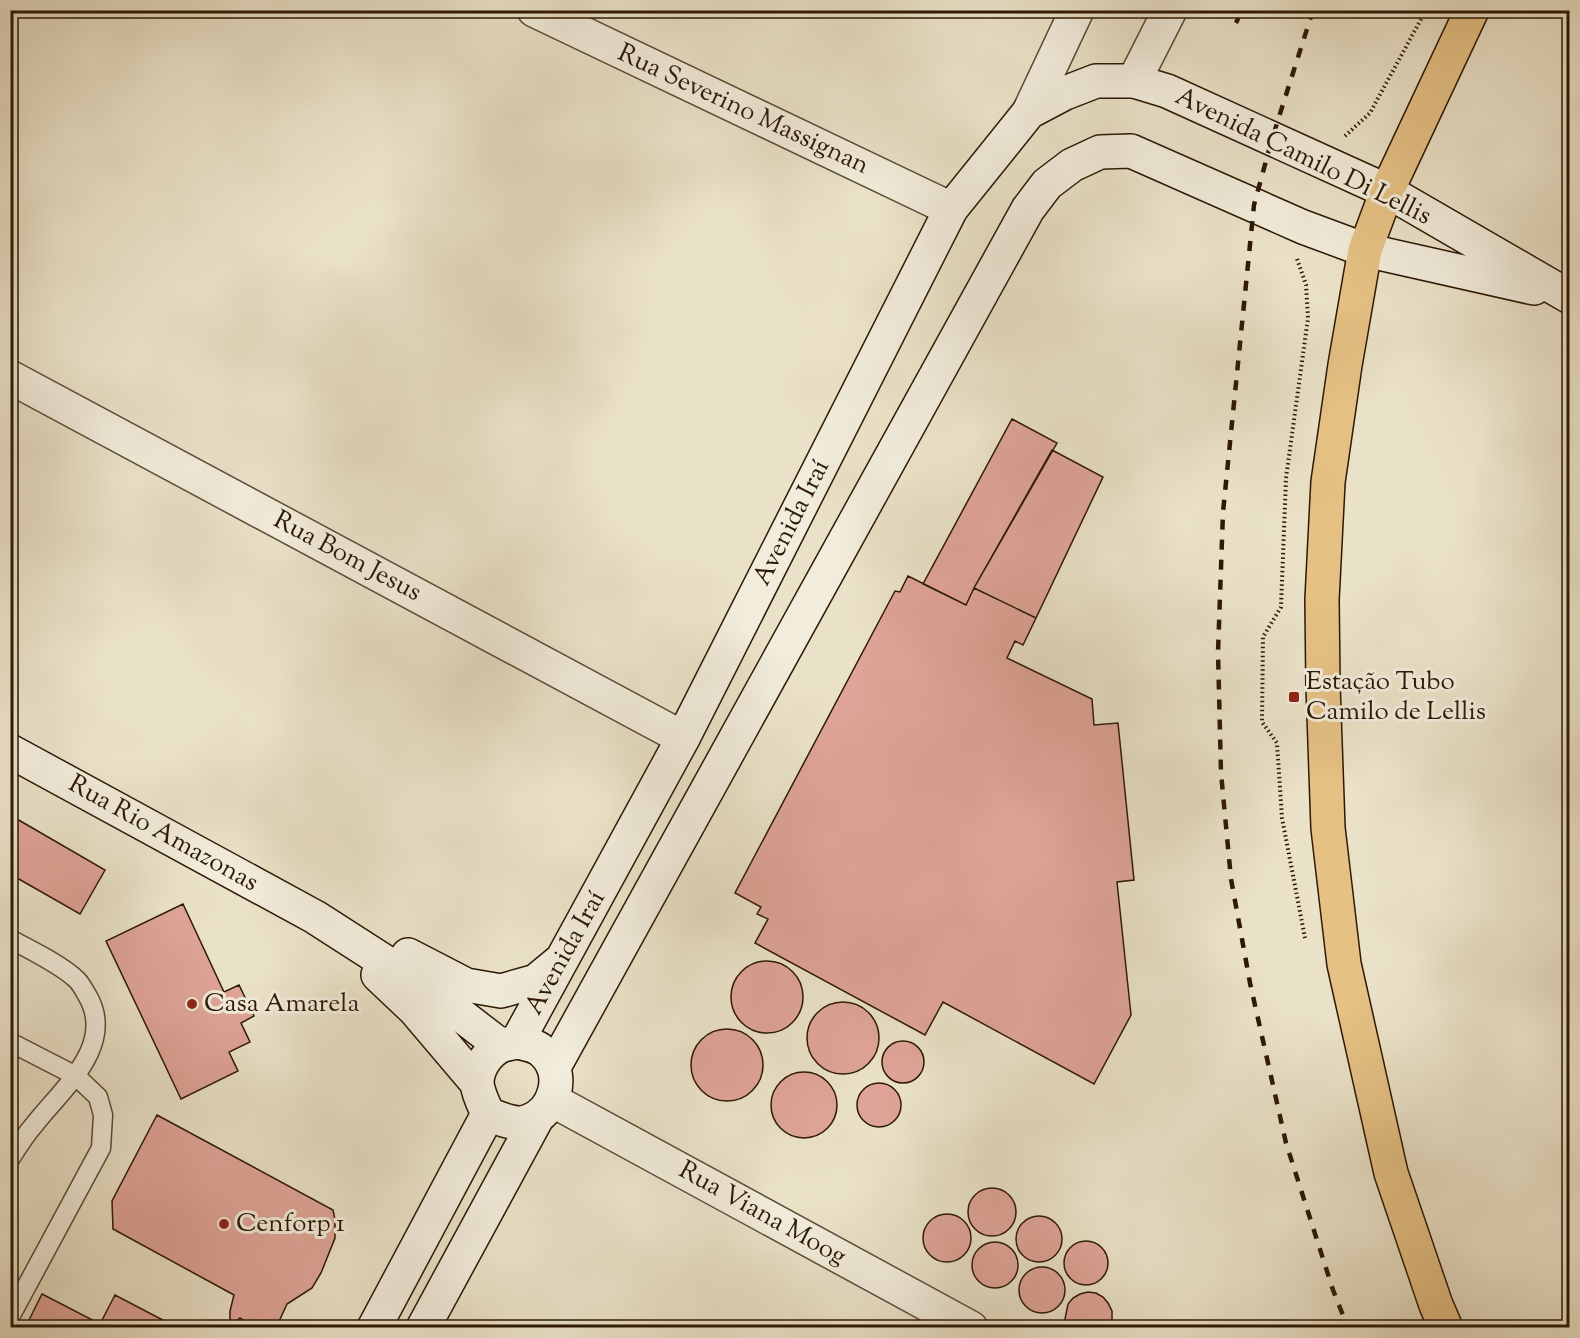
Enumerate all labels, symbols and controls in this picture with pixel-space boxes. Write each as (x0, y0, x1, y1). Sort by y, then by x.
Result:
street label: Rua Severino Massignan (611, 35, 875, 185)
street label: Avenida Camilo Di Lellis (1169, 79, 1437, 235)
street label: Avenida Iraí (744, 453, 840, 593)
street label: Rua Bom Jesus (266, 502, 428, 612)
place label: Estação Tubo Camilo de Lellis (1306, 664, 1486, 731)
marker: Estação Tubo Camilo de Lellis (1287, 690, 1301, 704)
street label: Rua Rio Amazonas (61, 766, 265, 902)
street label: Avenida Iraí (517, 884, 615, 1022)
place label: Casa Amarela (204, 986, 360, 1023)
marker: Casa Amarela (185, 997, 199, 1011)
street label: Rua Viana Moog (671, 1153, 853, 1275)
place label: Cenforp 1 (236, 1206, 345, 1243)
marker: Cenforp 1 (217, 1217, 231, 1231)

